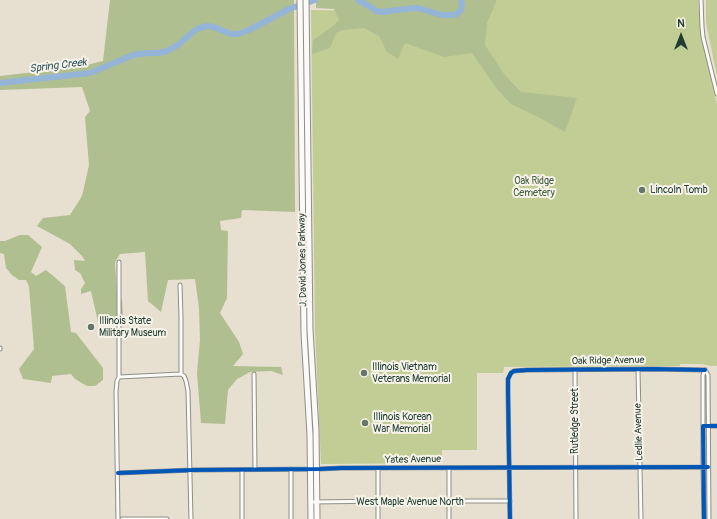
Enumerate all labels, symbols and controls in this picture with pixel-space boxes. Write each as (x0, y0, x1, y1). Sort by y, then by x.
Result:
north arrow (661, 16, 701, 56)
text: N (677, 17, 685, 30)
water label: Spring Creek (29, 56, 87, 76)
park label: Oak Ridge Cemetery (513, 175, 555, 198)
place label: Lincoln Tomb (650, 184, 708, 196)
marker: Lincoln Tomb (637, 185, 647, 195)
street label: J. David Jones Parkway (296, 213, 310, 307)
place label: Illinois State Military Museum (99, 315, 166, 338)
marker: Illinois State Military Museum (86, 322, 96, 332)
street label: Oak Ridge Avenue (572, 354, 644, 368)
place label: Illinois Vietnam Veterans Memorial (372, 361, 451, 384)
marker: Illinois Vietnam Veterans Memorial (359, 368, 369, 378)
street label: Rutledge Street (569, 388, 581, 454)
street label: Ledlie Avenue (632, 403, 646, 461)
place label: Illinois Korean War Memorial (373, 411, 432, 434)
marker: Illinois Korean War Memorial (360, 418, 370, 428)
street label: Yates Avenue (385, 454, 441, 466)
street label: West Maple Avenue North (356, 496, 464, 508)

